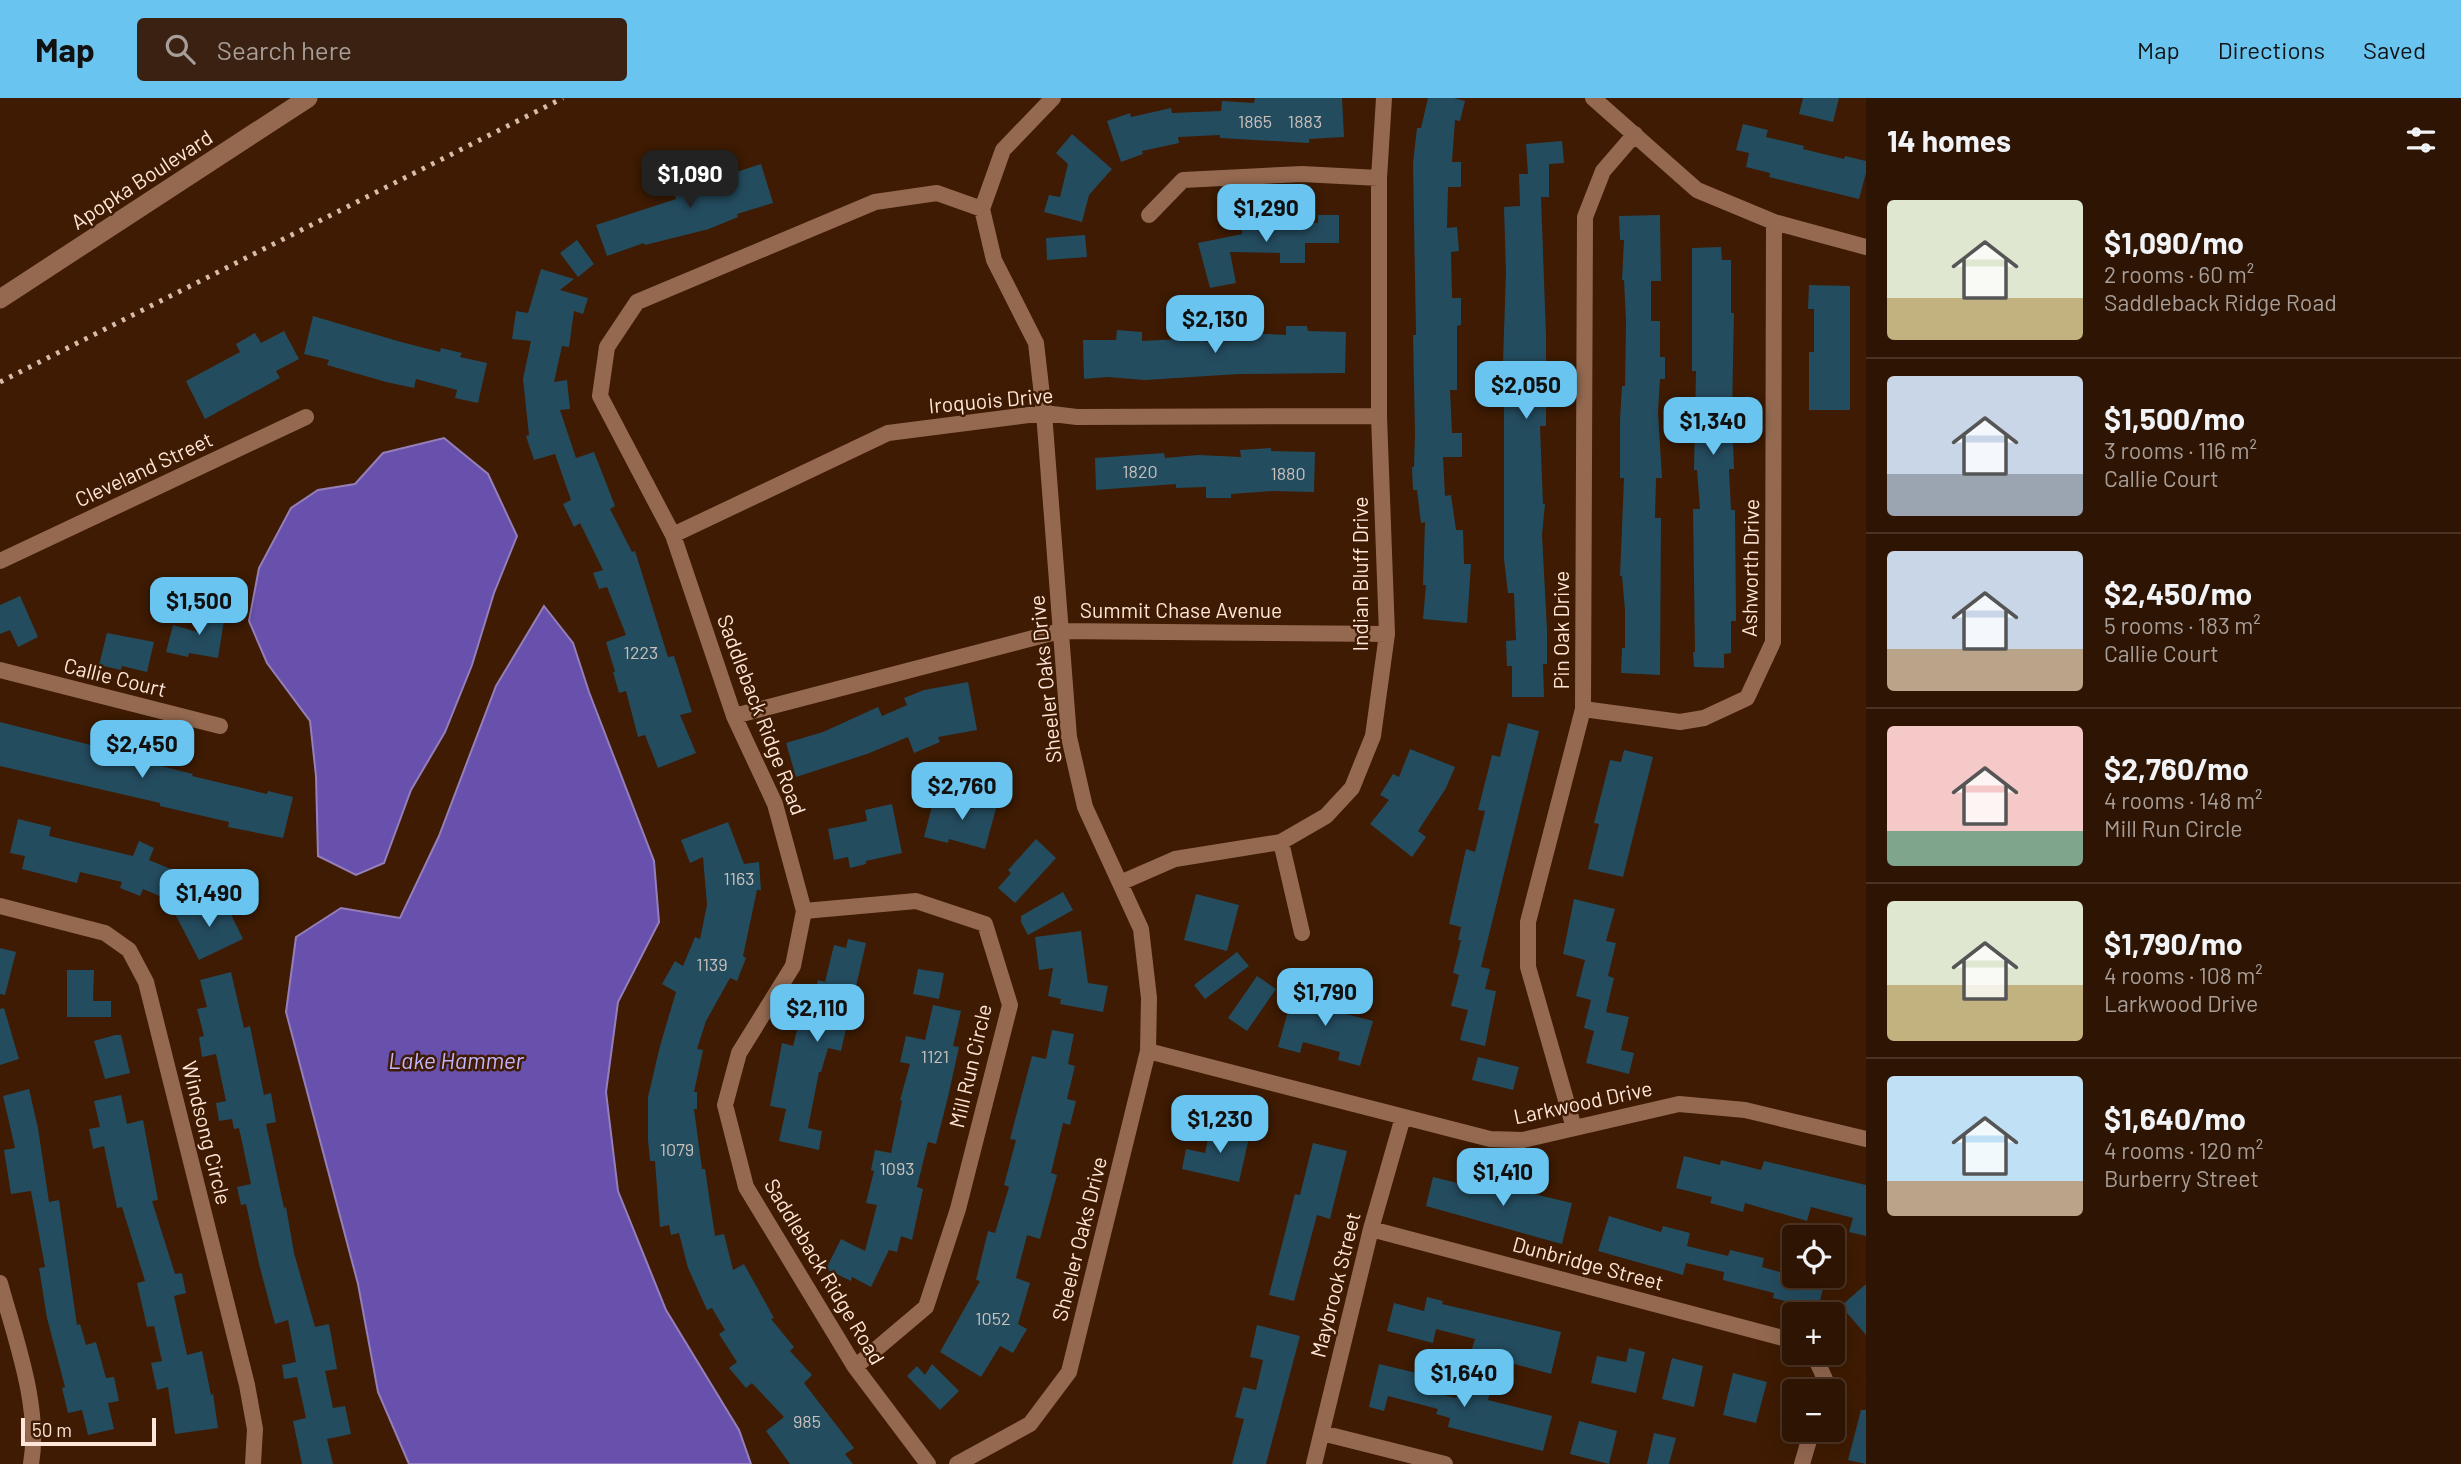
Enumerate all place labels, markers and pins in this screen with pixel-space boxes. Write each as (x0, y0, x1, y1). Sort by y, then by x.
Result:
pin: $1,090 (633, 150, 747, 210)
pin: $1,290 (1209, 184, 1323, 244)
pin: $2,130 (1158, 296, 1272, 355)
pin: $2,050 (1469, 362, 1583, 421)
pin: $1,340 (1656, 398, 1770, 457)
pin: $1,500 (142, 578, 256, 637)
pin: $2,450 (85, 720, 199, 780)
pin: $2,760 (905, 762, 1019, 822)
pin: $1,490 (152, 870, 266, 929)
pin: $1,790 (1268, 968, 1382, 1028)
pin: $2,110 (760, 984, 874, 1044)
pin: $1,230 (1163, 1096, 1277, 1155)
pin: $1,410 (1446, 1148, 1560, 1208)
pin: $1,640 (1407, 1350, 1521, 1409)

